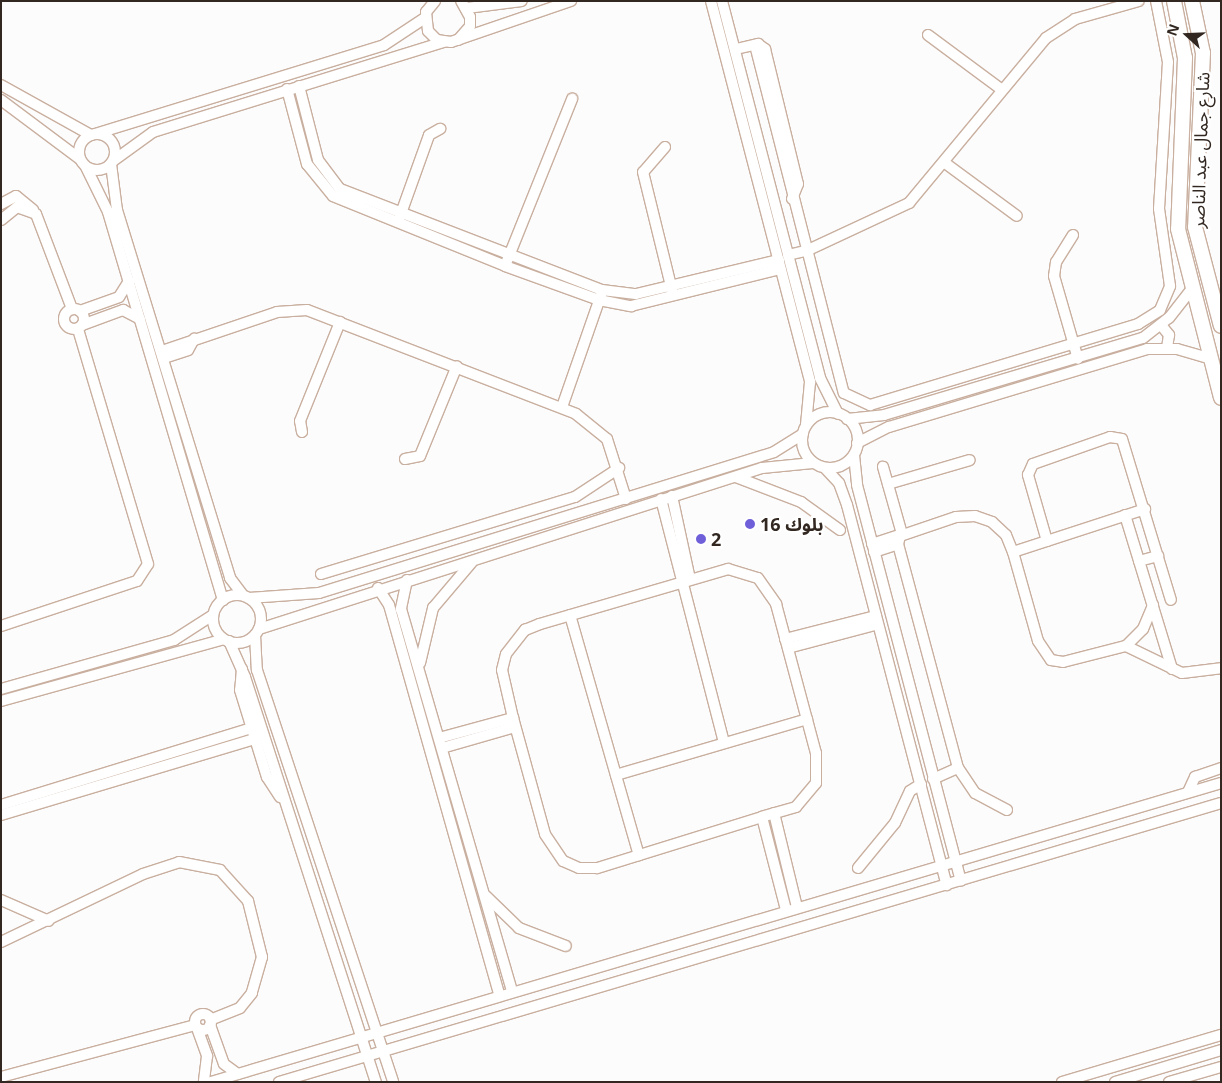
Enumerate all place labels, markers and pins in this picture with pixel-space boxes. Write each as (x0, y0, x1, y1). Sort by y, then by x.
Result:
place label: بلوك 16 (760, 513, 823, 535)
marker: بلوك 16 (744, 518, 756, 530)
place label: 2 (711, 528, 721, 550)
marker: 2 (695, 533, 707, 545)

